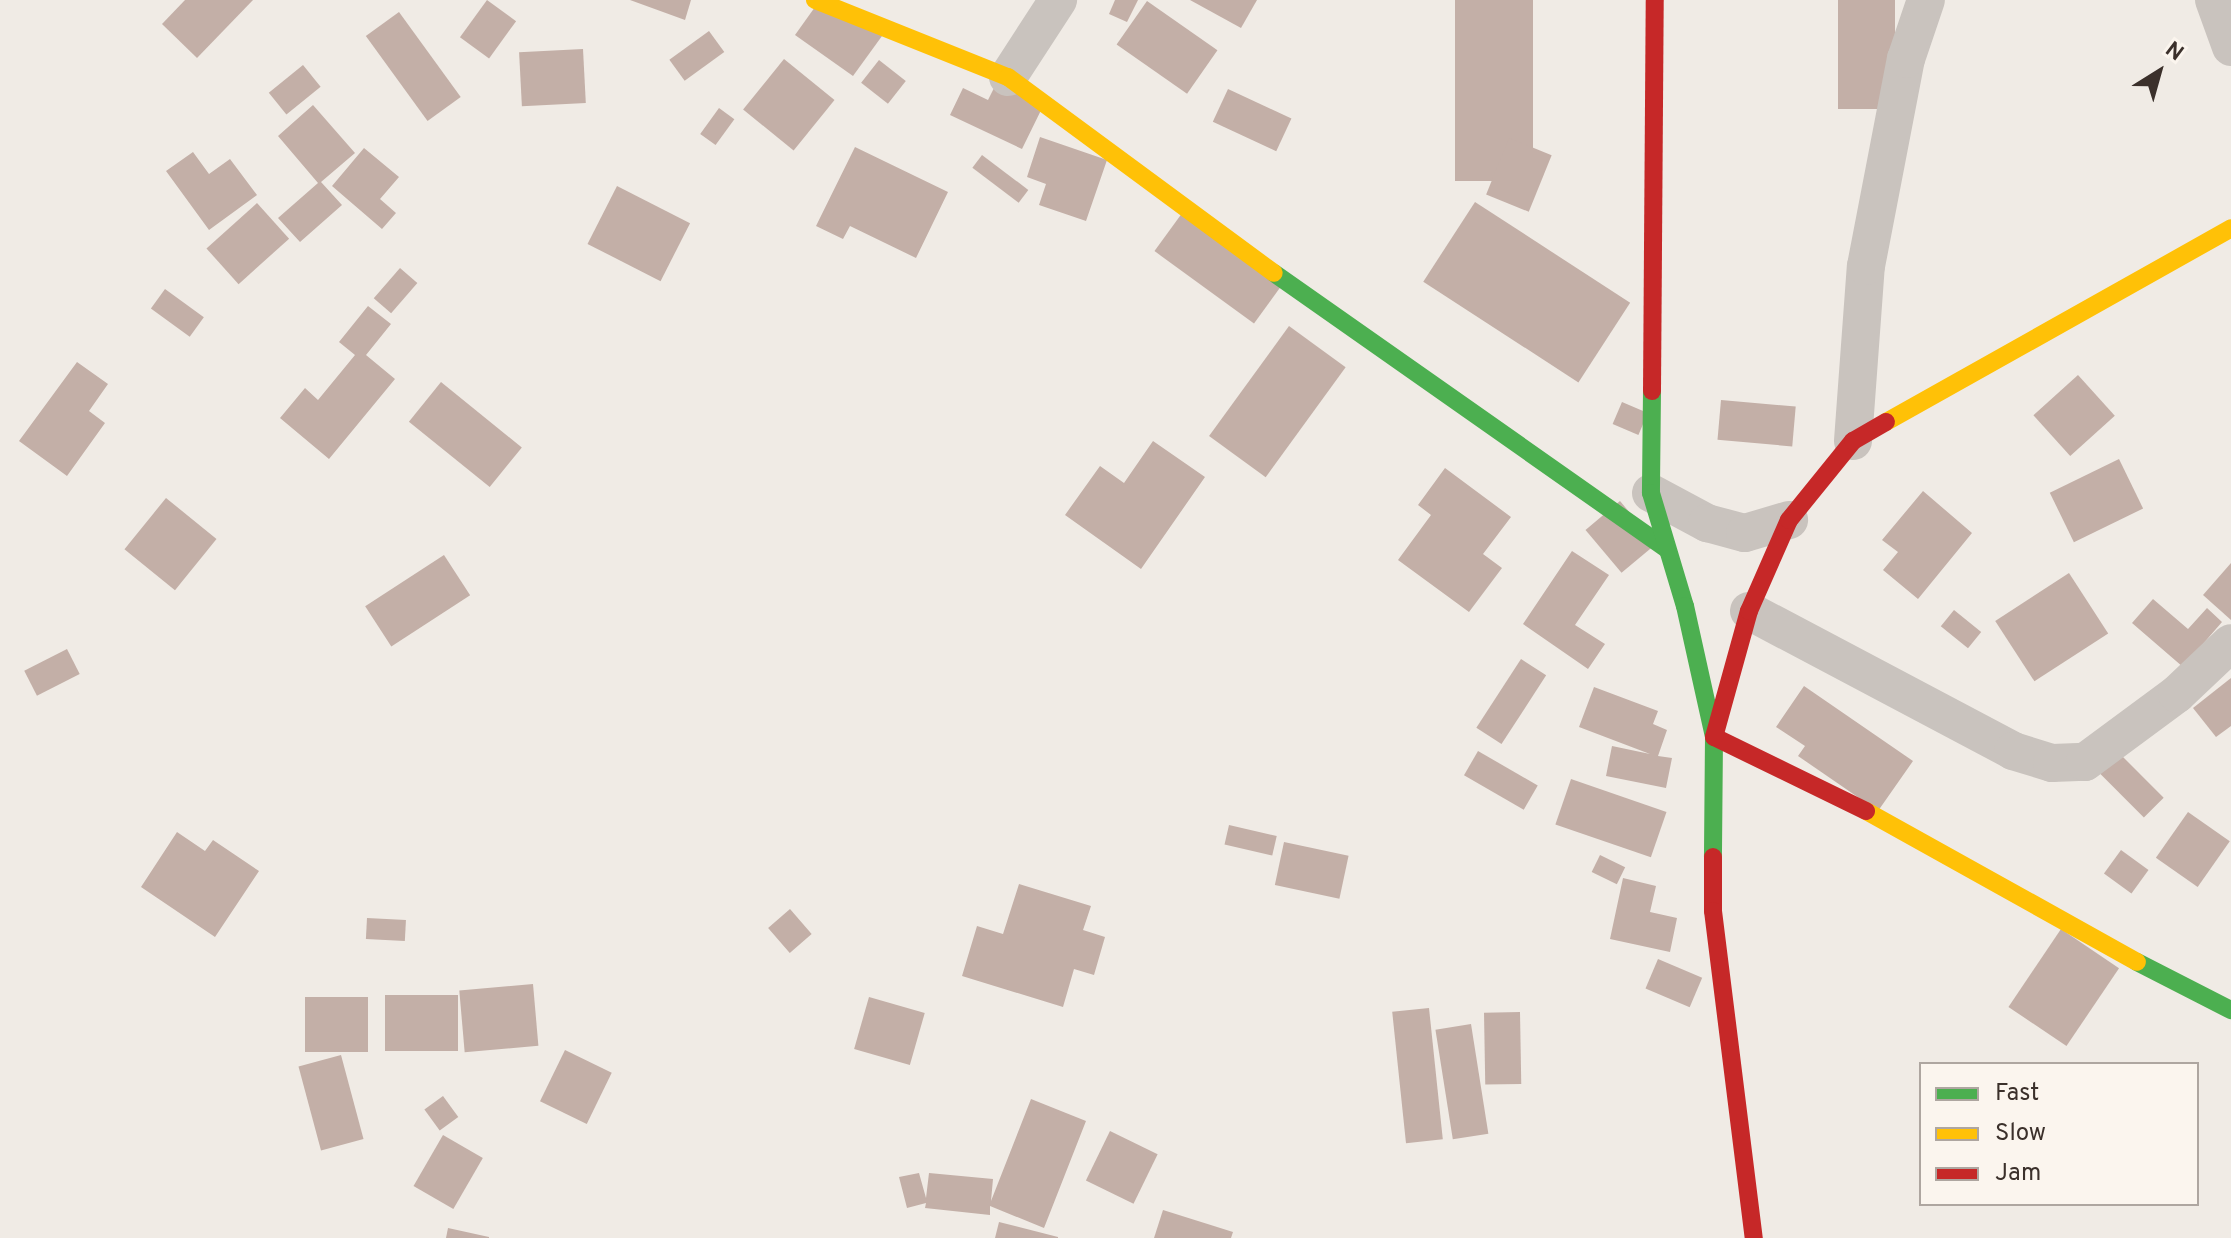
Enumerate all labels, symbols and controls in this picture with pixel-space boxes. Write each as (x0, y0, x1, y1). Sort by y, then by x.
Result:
north arrow (2119, 32, 2199, 112)
text: N (2159, 37, 2188, 68)
legend (1919, 1062, 2199, 1206)
text: Fast (1995, 1079, 2039, 1109)
text: Slow (1995, 1119, 2046, 1149)
text: Jam (1995, 1159, 2041, 1189)

